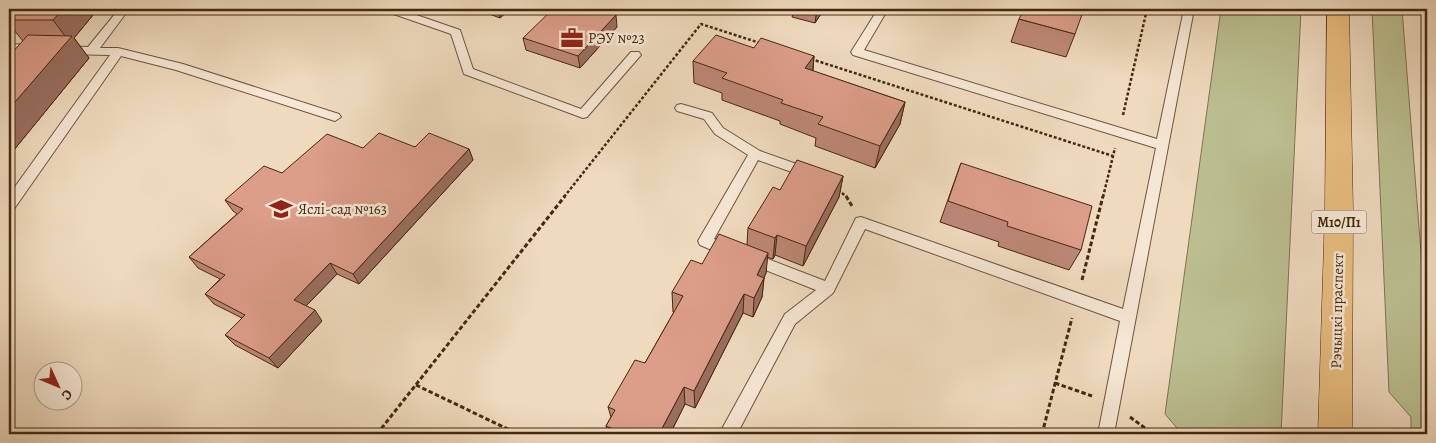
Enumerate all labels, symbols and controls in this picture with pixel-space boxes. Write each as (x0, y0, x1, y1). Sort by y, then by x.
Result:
office icon: РЭУ №23 (559, 25, 585, 51)
place label: РЭУ №23 (588, 28, 645, 48)
school or university icon: Яслі-сад №163 (268, 196, 294, 222)
place label: Яслі-сад №163 (298, 199, 387, 219)
road number: М10/П1 (1312, 210, 1366, 233)
street label: Рэчыцкі праспект (1326, 253, 1348, 369)
north arrow (32, 360, 82, 410)
text: С (57, 385, 77, 405)

